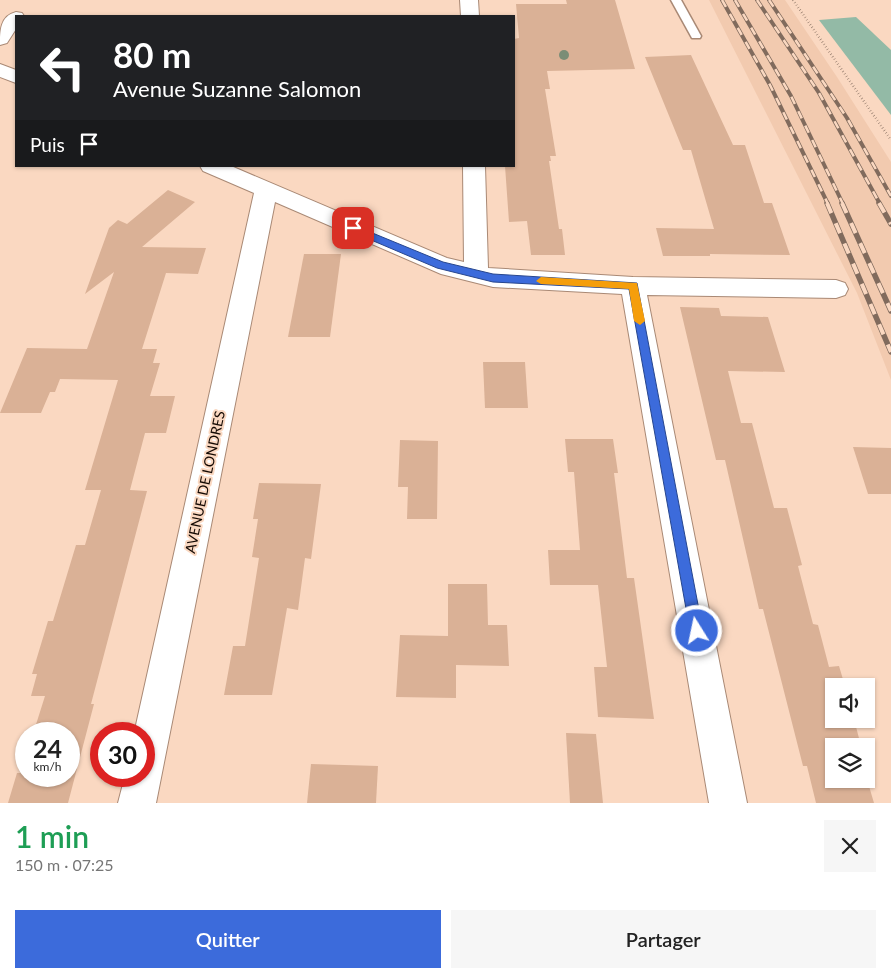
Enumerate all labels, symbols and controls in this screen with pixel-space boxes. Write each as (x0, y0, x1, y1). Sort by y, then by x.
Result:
text: 80 m (113, 33, 191, 75)
icon: left (30, 35, 95, 100)
text: Avenue Suzanne Salomon (113, 75, 361, 102)
icon: arrive (75, 130, 103, 158)
text: Puis (30, 133, 65, 156)
pin (332, 207, 374, 249)
icon: arrive (339, 214, 367, 242)
street label: AVENUE DE LONDRES (181, 409, 228, 555)
position arrow (670, 604, 722, 656)
map controls (825, 678, 875, 788)
button: sound (825, 678, 875, 728)
speed limit sign: 30 (90, 722, 155, 787)
text: 24 (33, 733, 62, 763)
button: layers (825, 738, 875, 788)
text: km/h (33, 759, 62, 774)
text: 1 min (15, 818, 89, 854)
button: close (824, 820, 876, 872)
text: 150 m · 07:25 (15, 855, 114, 874)
button: Quitter (15, 910, 441, 968)
button: Partager (451, 910, 876, 968)

